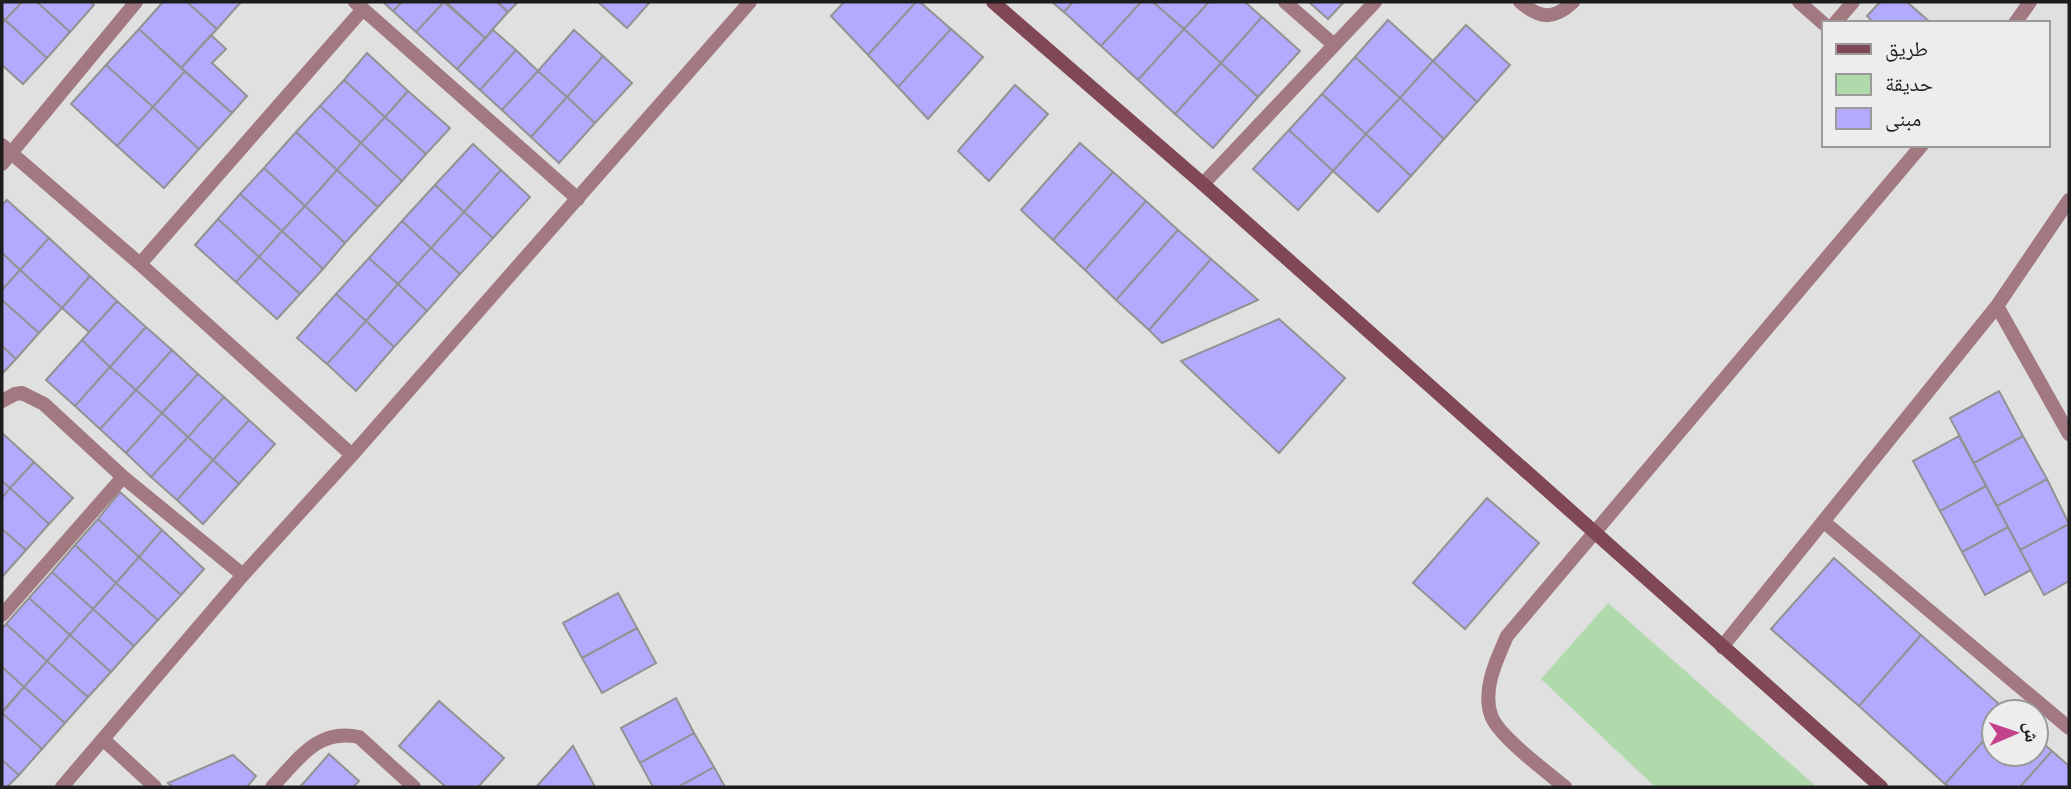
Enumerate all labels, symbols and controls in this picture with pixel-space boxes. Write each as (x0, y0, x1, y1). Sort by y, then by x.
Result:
legend (1822, 21, 2050, 147)
text: طريق (1885, 36, 1928, 62)
text: حديقة (1885, 71, 1933, 96)
text: مبنى (1885, 106, 1921, 132)
north arrow (1980, 698, 2050, 768)
text: ش (2020, 722, 2043, 743)

